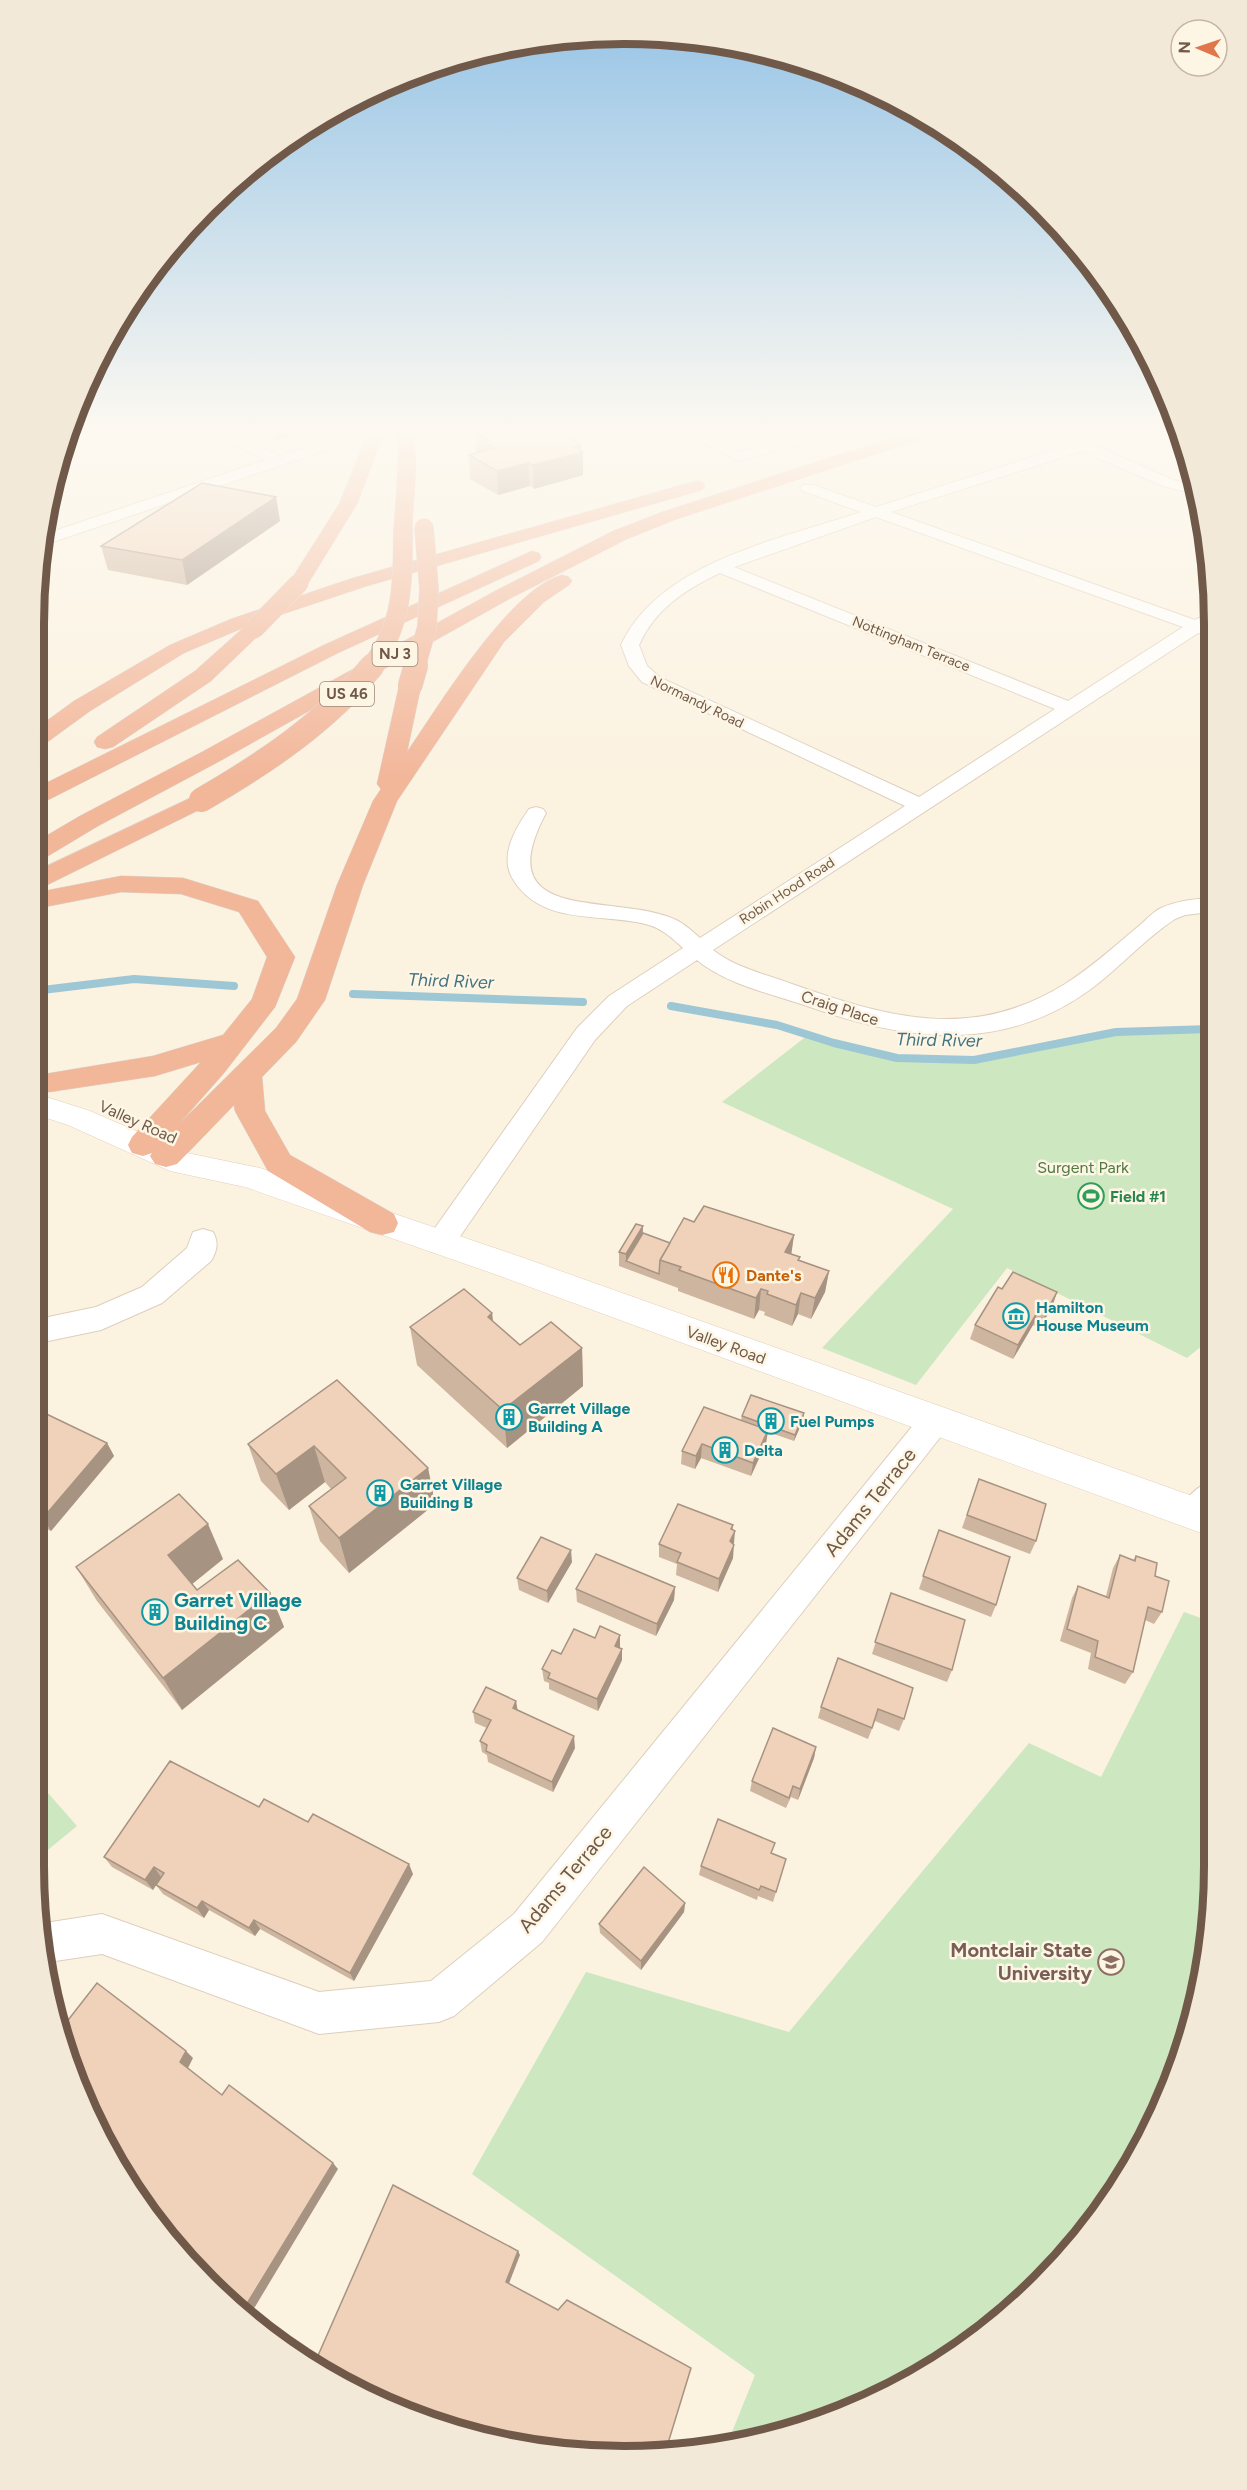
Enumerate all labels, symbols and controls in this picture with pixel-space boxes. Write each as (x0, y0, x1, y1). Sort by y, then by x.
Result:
north arrow (1169, 18, 1229, 78)
text: N (1175, 41, 1194, 54)
street label: Nottingham Terrace (850, 613, 973, 676)
road number: NJ 3 (372, 642, 418, 666)
street label: Normandy Road (648, 672, 746, 732)
road number: US 46 (320, 682, 374, 706)
street label: Robin Hood Road (736, 854, 838, 928)
water label: Third River (408, 969, 495, 994)
street label: Craig Place (799, 987, 881, 1030)
water label: Third River (896, 1028, 983, 1052)
street label: Valley Road (96, 1096, 180, 1148)
park label: Surgent Park (1037, 1158, 1129, 1177)
sports icon: Field #1 (1076, 1181, 1106, 1211)
place label: Field #1 (1110, 1187, 1166, 1206)
restaurant icon: Dante's (711, 1260, 741, 1290)
place label: Dante's (746, 1266, 802, 1285)
place label: Hamilton House Museum (1036, 1298, 1149, 1335)
museum icon: Hamilton House Museum (1001, 1301, 1031, 1331)
street label: Valley Road (684, 1322, 768, 1368)
place label: Garret Village Building A (528, 1399, 630, 1436)
building icon: Garret Village Building A (494, 1402, 524, 1432)
building icon: Fuel Pumps (756, 1406, 786, 1436)
place label: Fuel Pumps (790, 1412, 875, 1431)
building icon: Delta (710, 1435, 740, 1465)
place label: Delta (744, 1441, 783, 1460)
street label: Adams Terrace (819, 1443, 921, 1561)
place label: Garret Village Building B (400, 1475, 502, 1512)
building icon: Garret Village Building B (365, 1478, 395, 1508)
place label: Garret Village Building C (174, 1588, 302, 1635)
building icon: Garret Village Building C (140, 1597, 170, 1627)
street label: Adams Terrace (513, 1820, 617, 1938)
place label: Montclair State University (950, 1938, 1092, 1985)
school or university icon: Montclair State University (1096, 1947, 1126, 1977)

